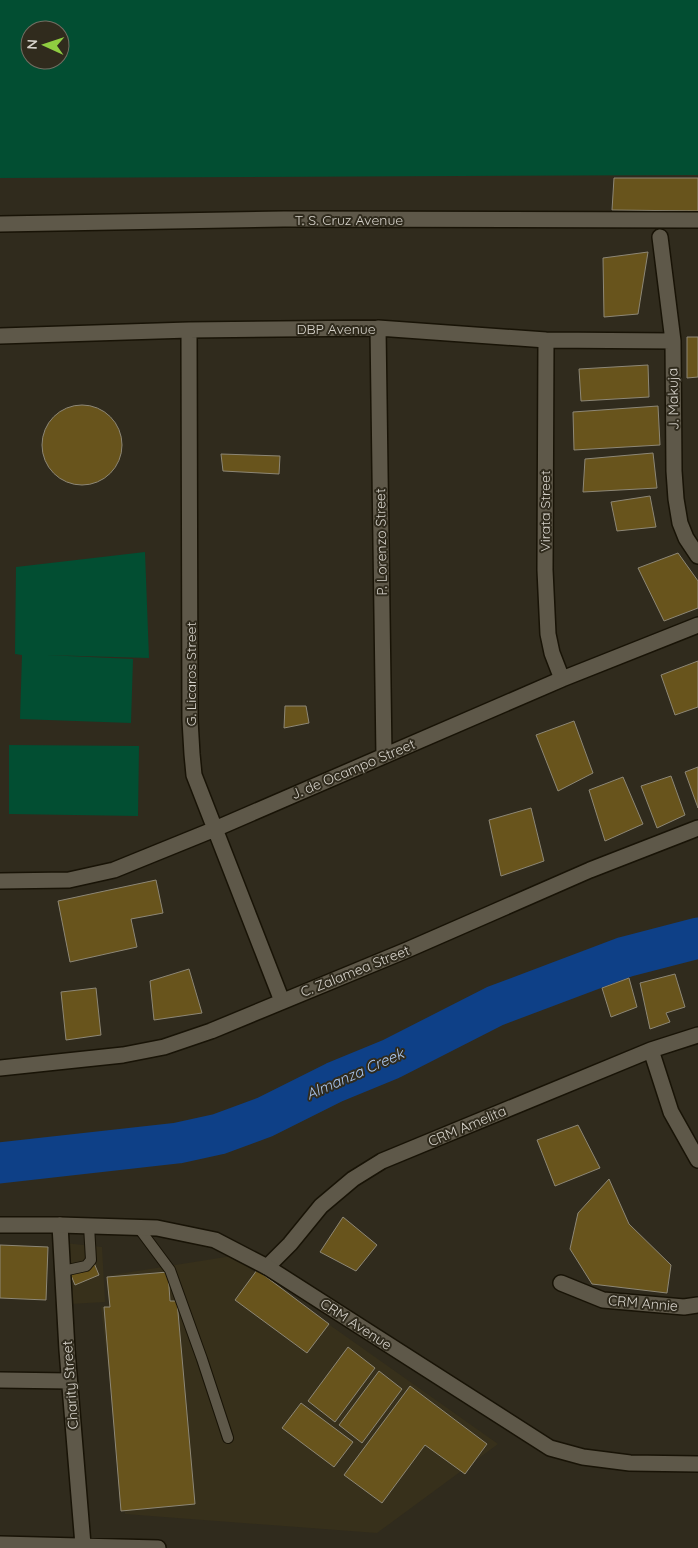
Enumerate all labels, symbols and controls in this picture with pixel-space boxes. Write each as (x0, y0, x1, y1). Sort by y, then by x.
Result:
north arrow (20, 20, 70, 70)
text: N (23, 39, 41, 50)
street label: T. S. Cruz Avenue (295, 211, 403, 229)
street label: DBP Avenue (296, 320, 376, 338)
street label: J. Makuja (663, 368, 683, 430)
street label: Virata Street (536, 470, 554, 552)
street label: P. Lorenzo Street (371, 488, 391, 596)
street label: G. Licaros Street (182, 622, 200, 726)
street label: J. de Ocampo Street (288, 735, 418, 803)
street label: C. Zalamea Street (298, 941, 412, 1001)
water label: Almanza Creek (303, 1043, 409, 1104)
street label: CRM Amelita (425, 1101, 509, 1151)
street label: CRM Annie (607, 1291, 679, 1315)
street label: CRM Avenue (317, 1294, 395, 1354)
street label: Charity Street (58, 1340, 82, 1430)

